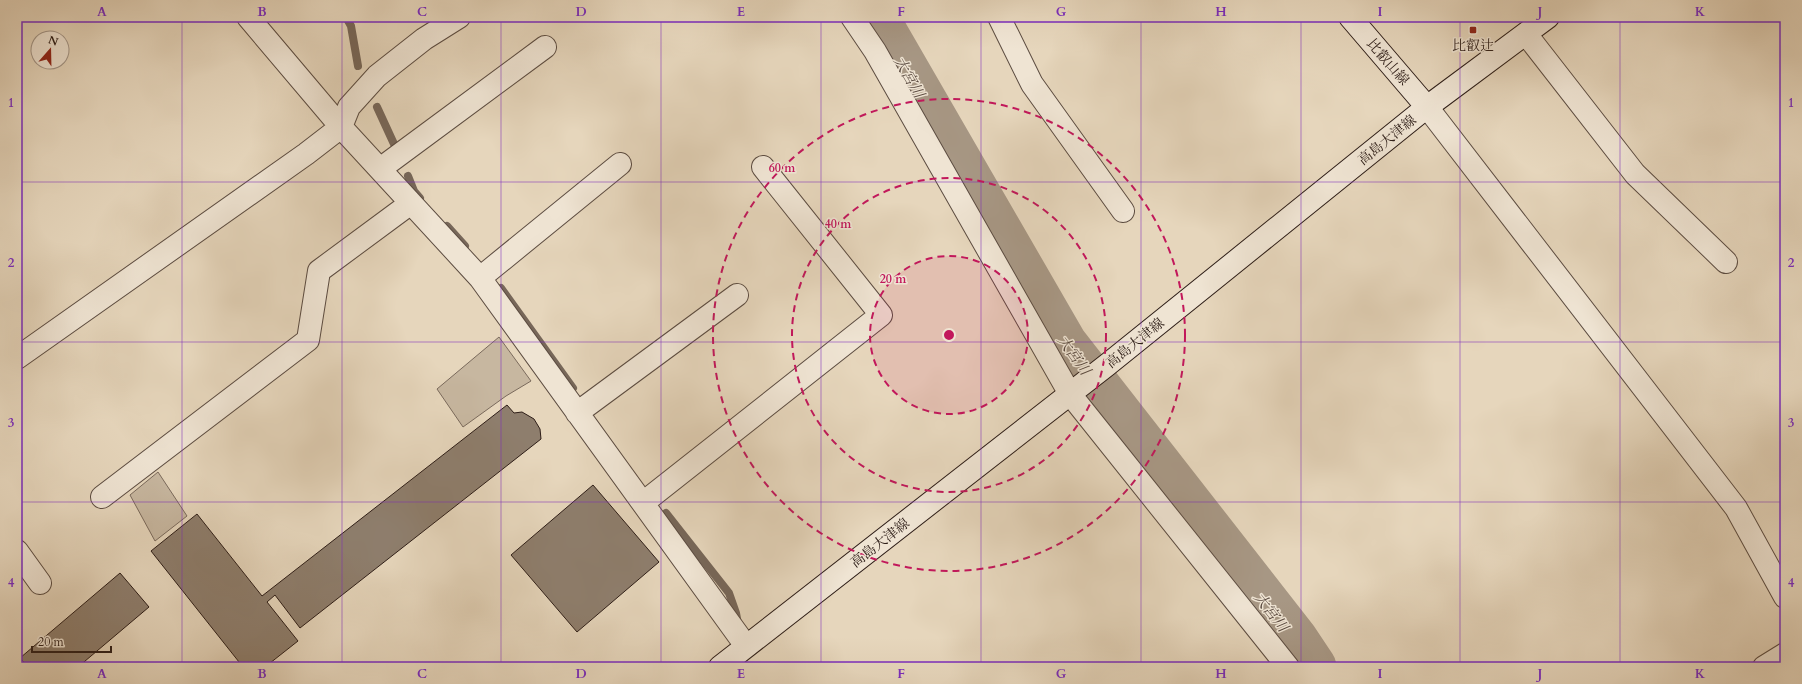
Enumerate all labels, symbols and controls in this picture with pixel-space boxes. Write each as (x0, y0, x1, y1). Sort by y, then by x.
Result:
text: A (97, 3, 107, 21)
text: B (257, 3, 267, 21)
text: C (417, 3, 427, 21)
text: D (575, 3, 587, 21)
text: E (737, 3, 745, 21)
text: F (897, 3, 905, 21)
text: G (1056, 3, 1067, 21)
text: H (1215, 3, 1227, 21)
text: I (1377, 3, 1383, 21)
text: J (1536, 3, 1543, 21)
text: K (1695, 3, 1706, 21)
marker: 比叡辻 (1468, 25, 1478, 35)
north arrow (30, 30, 70, 70)
text: N (46, 32, 61, 50)
street label: 比叡山線 (1362, 35, 1414, 89)
place label: 比叡辻 (1452, 36, 1494, 55)
water label: 大宮川 (889, 53, 930, 103)
text: 1 (8, 94, 14, 112)
text: 1 (1788, 94, 1794, 112)
street label: 高島大津線 (1354, 111, 1420, 169)
text: 60 m (769, 160, 796, 176)
text: 40 m (825, 216, 852, 232)
text: 2 (8, 254, 15, 272)
text: 2 (1788, 254, 1795, 272)
text: 20 m (880, 271, 907, 287)
street label: 高島大津線 (1102, 314, 1168, 372)
centre of rings (942, 328, 956, 342)
water label: 大宮川 (1053, 331, 1096, 381)
text: 3 (8, 414, 15, 432)
text: 3 (1788, 414, 1795, 432)
street label: 高島大津線 (847, 514, 913, 572)
text: 4 (8, 574, 15, 592)
text: 4 (1788, 574, 1795, 592)
water label: 大宮川 (1249, 588, 1294, 637)
scale bar (32, 628, 111, 654)
text: 20 m (38, 634, 65, 650)
text: A (97, 665, 107, 683)
text: B (257, 665, 267, 683)
text: C (417, 665, 427, 683)
text: D (575, 665, 587, 683)
text: E (737, 665, 745, 683)
text: F (897, 665, 905, 683)
text: G (1056, 665, 1067, 683)
text: H (1215, 665, 1227, 683)
text: I (1377, 665, 1383, 683)
text: J (1536, 665, 1543, 683)
text: K (1695, 665, 1706, 683)

